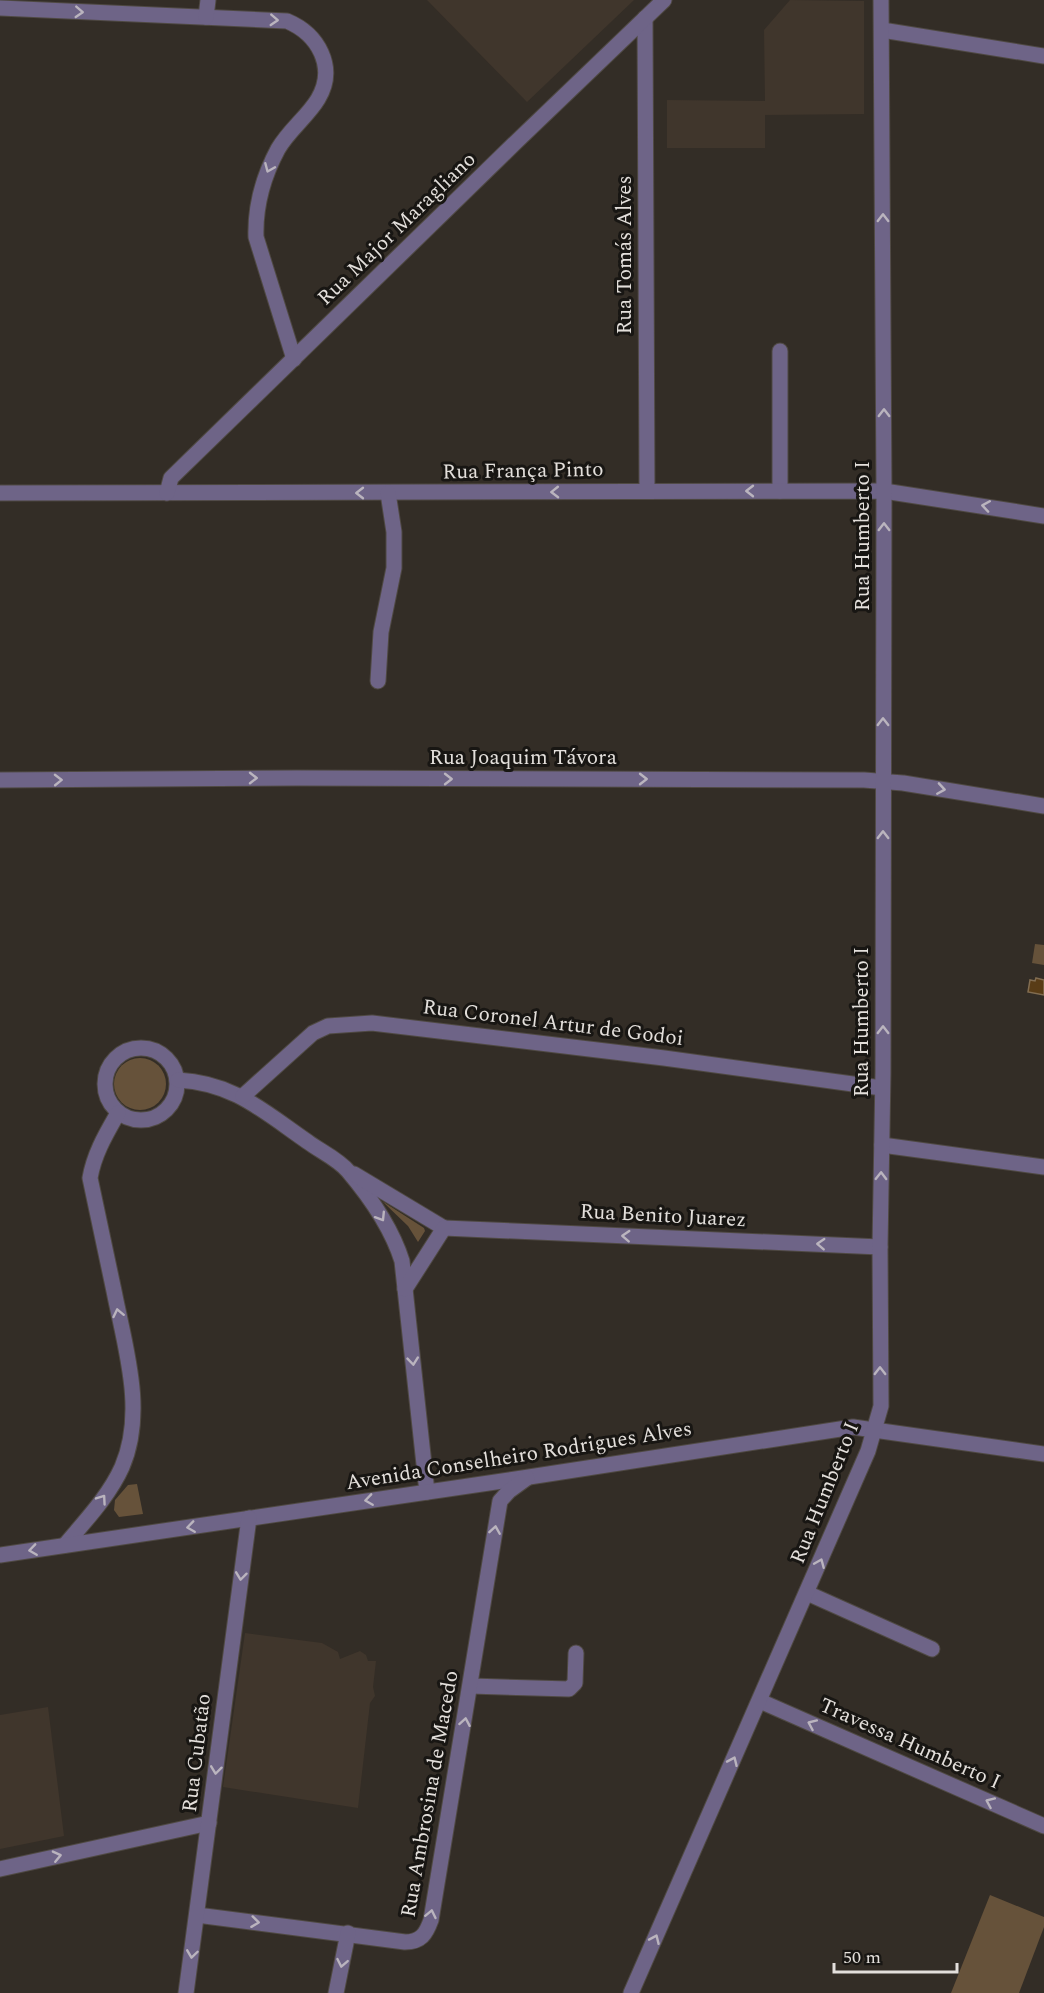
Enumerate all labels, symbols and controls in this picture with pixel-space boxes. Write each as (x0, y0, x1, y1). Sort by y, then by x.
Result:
one-way arrow (75, 5, 84, 18)
one-way arrow (270, 14, 279, 27)
street label: Rua Major Maragliano (310, 145, 484, 313)
one-way arrow (265, 161, 277, 172)
street label: Rua Tomás Alves (609, 175, 641, 335)
one-way arrow (877, 214, 889, 223)
one-way arrow (878, 409, 890, 418)
street label: Rua França Pinto (442, 454, 604, 488)
street label: Rua Humberto I (847, 461, 879, 611)
one-way arrow (746, 485, 755, 497)
one-way arrow (551, 486, 560, 498)
one-way arrow (356, 487, 365, 499)
one-way arrow (982, 501, 991, 513)
one-way arrow (878, 523, 890, 532)
one-way arrow (877, 718, 889, 727)
street label: Rua Joaquim Távora (429, 742, 618, 774)
one-way arrow (249, 772, 258, 784)
one-way arrow (444, 773, 453, 785)
one-way arrow (639, 773, 648, 785)
one-way arrow (54, 774, 63, 786)
one-way arrow (936, 782, 946, 795)
one-way arrow (877, 830, 889, 839)
street label: Rua Humberto I (846, 947, 878, 1097)
street label: Rua Coronel Artur de Godoi (421, 991, 685, 1055)
one-way arrow (877, 1025, 889, 1034)
one-way arrow (875, 1171, 887, 1180)
street label: Rua Benito Juarez (579, 1196, 747, 1236)
one-way arrow (373, 1211, 385, 1221)
one-way arrow (622, 1229, 631, 1242)
one-way arrow (817, 1238, 826, 1251)
one-way arrow (112, 1308, 125, 1318)
one-way arrow (406, 1356, 418, 1365)
one-way arrow (874, 1366, 887, 1375)
street label: Avenida Conselheiro Rodrigues Alves (344, 1413, 694, 1499)
street label: Rua Humberto I (782, 1417, 868, 1569)
one-way arrow (364, 1494, 373, 1506)
one-way arrow (95, 1495, 106, 1506)
one-way arrow (186, 1520, 195, 1532)
one-way arrow (489, 1525, 501, 1534)
one-way arrow (28, 1544, 37, 1556)
one-way arrow (813, 1558, 825, 1569)
one-way arrow (235, 1572, 247, 1581)
street label: Rua Ambrosina de Macedo (393, 1668, 467, 1920)
street label: Travessa Humberto I (814, 1690, 1006, 1798)
street label: Rua Cubatão (174, 1692, 220, 1814)
one-way arrow (458, 1718, 470, 1727)
one-way arrow (807, 1719, 818, 1731)
one-way arrow (726, 1756, 738, 1767)
one-way arrow (210, 1765, 222, 1774)
one-way arrow (986, 1797, 997, 1809)
one-way arrow (52, 1851, 62, 1864)
one-way arrow (424, 1910, 437, 1920)
one-way arrow (250, 1915, 259, 1928)
one-way arrow (648, 1935, 660, 1946)
scale bar (834, 1936, 957, 1974)
text: 50 m (843, 1944, 881, 1971)
one-way arrow (186, 1950, 198, 1959)
one-way arrow (336, 1958, 349, 1968)

